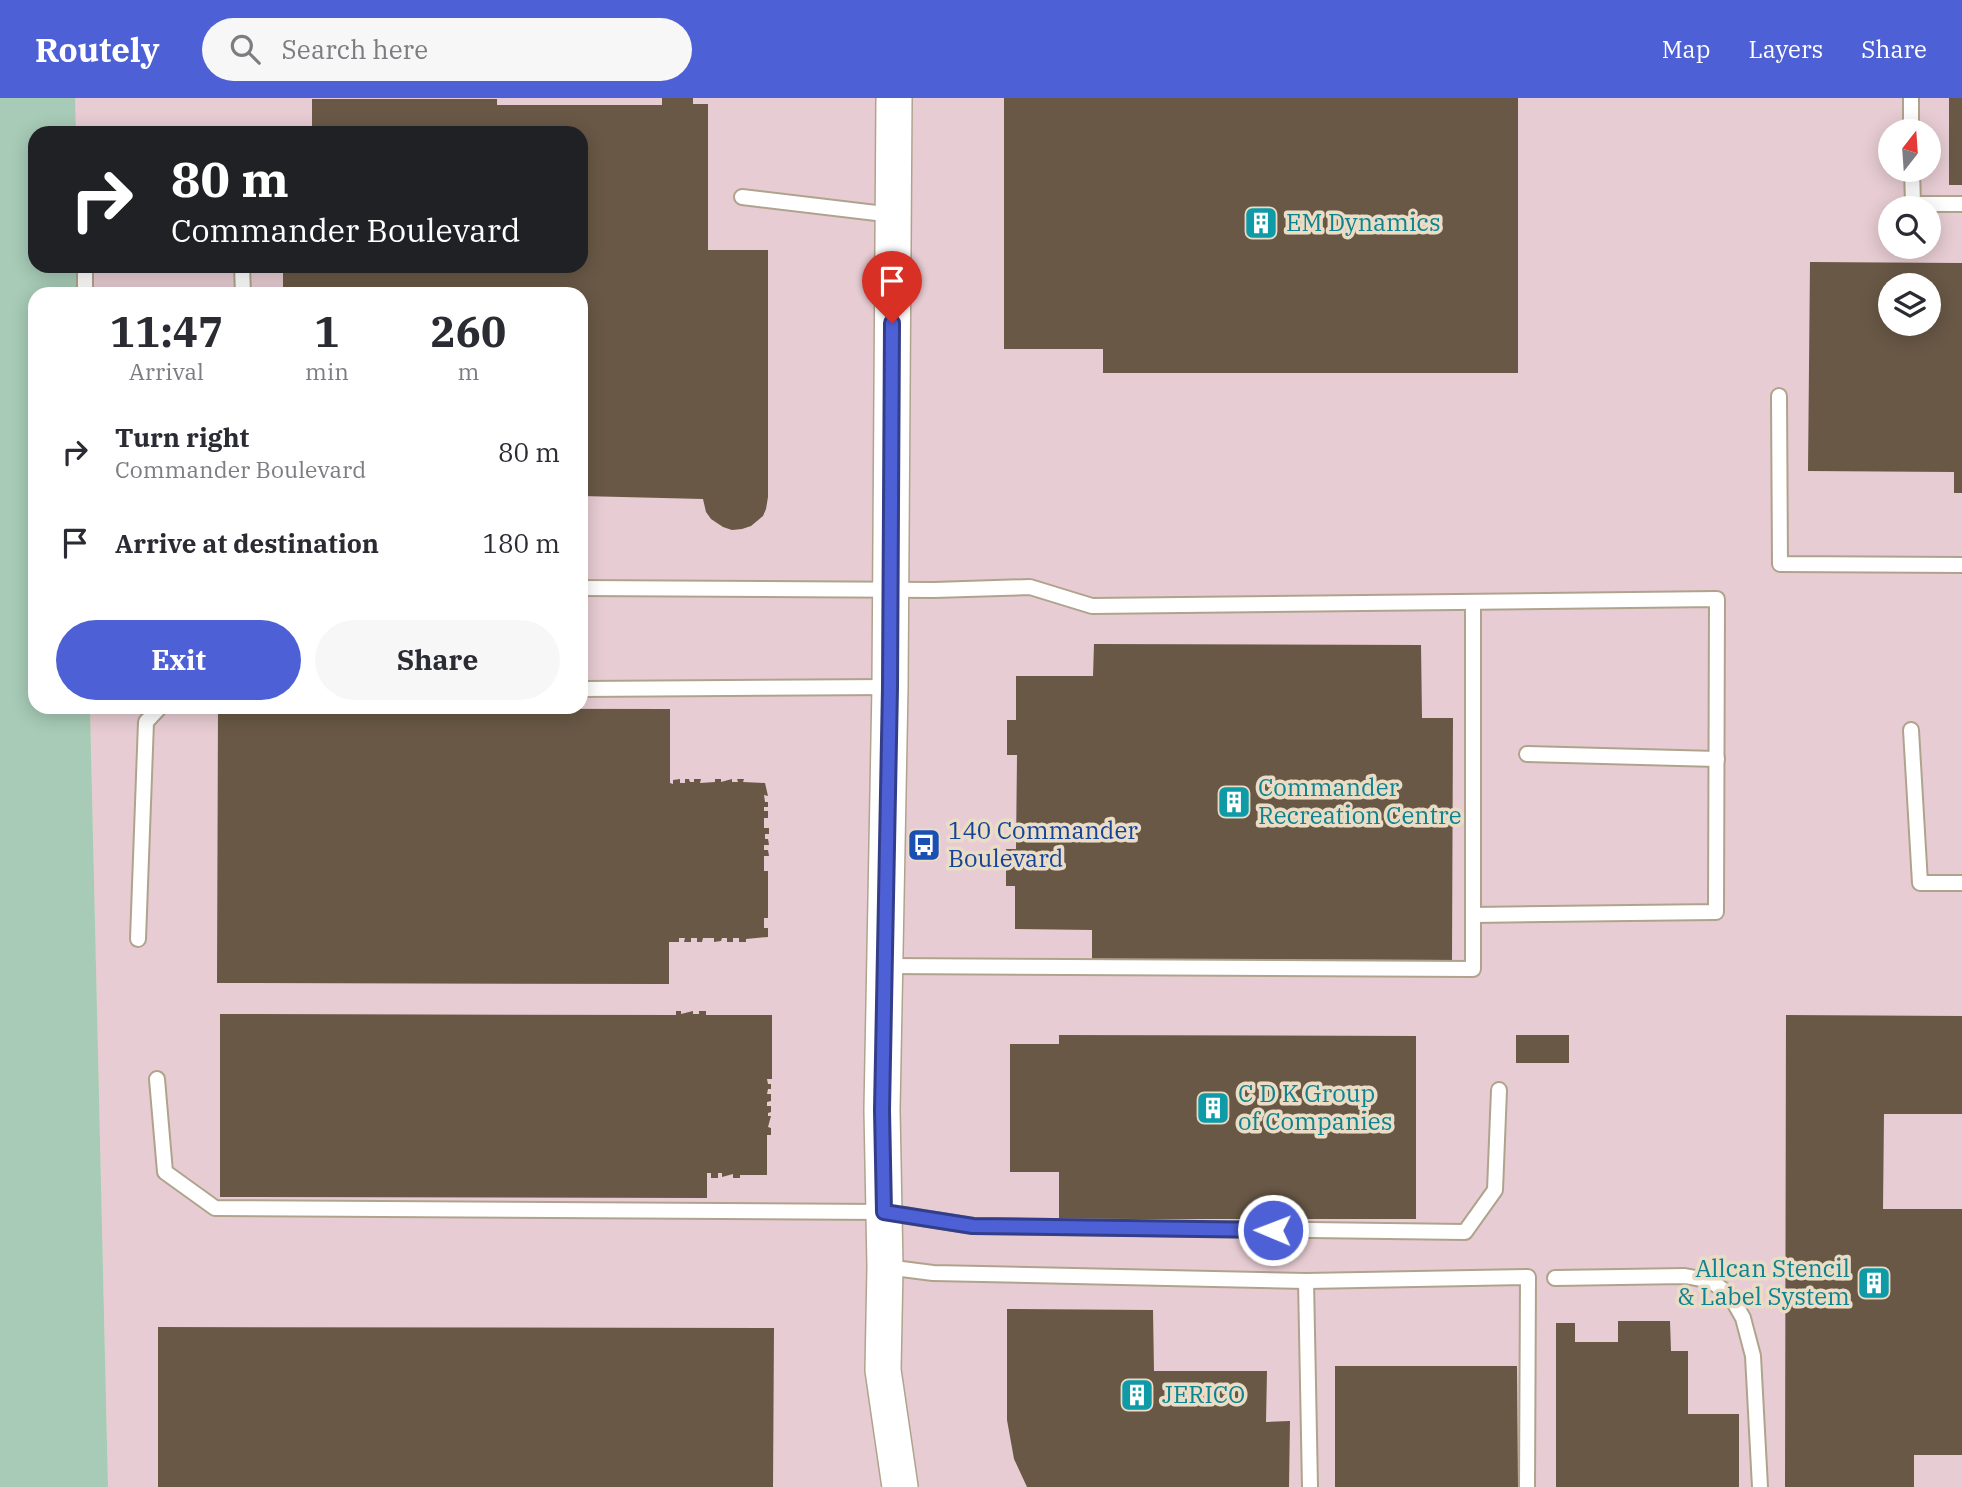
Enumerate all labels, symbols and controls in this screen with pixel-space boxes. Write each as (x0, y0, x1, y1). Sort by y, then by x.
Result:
search box (202, 18, 692, 81)
text: Routely (35, 28, 160, 71)
icon: search (226, 30, 264, 68)
text: Search here (282, 32, 428, 66)
text: Map (1662, 33, 1710, 65)
text: Layers (1748, 33, 1823, 65)
text: Share (1861, 33, 1927, 65)
north arrow (1878, 119, 1941, 182)
map controls (1878, 119, 1941, 336)
text: 80 m (171, 147, 289, 210)
icon: right (56, 154, 147, 245)
button: search (1878, 196, 1941, 259)
building icon: EM Dynamics (1242, 204, 1280, 242)
place label: EM Dynamics (1286, 206, 1441, 238)
text: Commander Boulevard (171, 209, 520, 251)
pin (862, 251, 922, 323)
icon: arrive (873, 262, 911, 300)
button: layers (1878, 273, 1941, 336)
text: 11:47 (110, 304, 223, 359)
text: 1 (314, 304, 340, 359)
text: 260 (431, 304, 506, 359)
text: Arrival (129, 356, 204, 386)
text: min (305, 356, 349, 386)
text: m (457, 356, 479, 386)
text: Turn right (115, 420, 249, 454)
icon: right (56, 433, 94, 471)
text: 80 m (498, 435, 560, 469)
text: Commander Boulevard (115, 454, 366, 484)
icon: arrive (56, 524, 94, 562)
text: Arrive at destination (115, 526, 379, 560)
text: 180 m (482, 526, 560, 560)
button: Exit (56, 620, 301, 700)
button: Share (315, 620, 560, 700)
place label: Commander Recreation Centre (1258, 771, 1462, 831)
building icon: Commander Recreation Centre (1215, 783, 1253, 821)
place label: 140 Commander Boulevard (948, 814, 1138, 874)
bus stop icon: 140 Commander Boulevard (905, 826, 943, 864)
place label: C D K Group of Companies (1238, 1077, 1392, 1137)
building icon: C D K Group of Companies (1194, 1089, 1232, 1127)
position arrow (1236, 1193, 1310, 1267)
place label: Allcan Stencil & Label System (1678, 1252, 1850, 1312)
building icon: Allcan Stencil & Label System (1855, 1264, 1893, 1302)
building icon: JERICO (1118, 1376, 1156, 1414)
place label: JERICO (1162, 1378, 1245, 1410)

